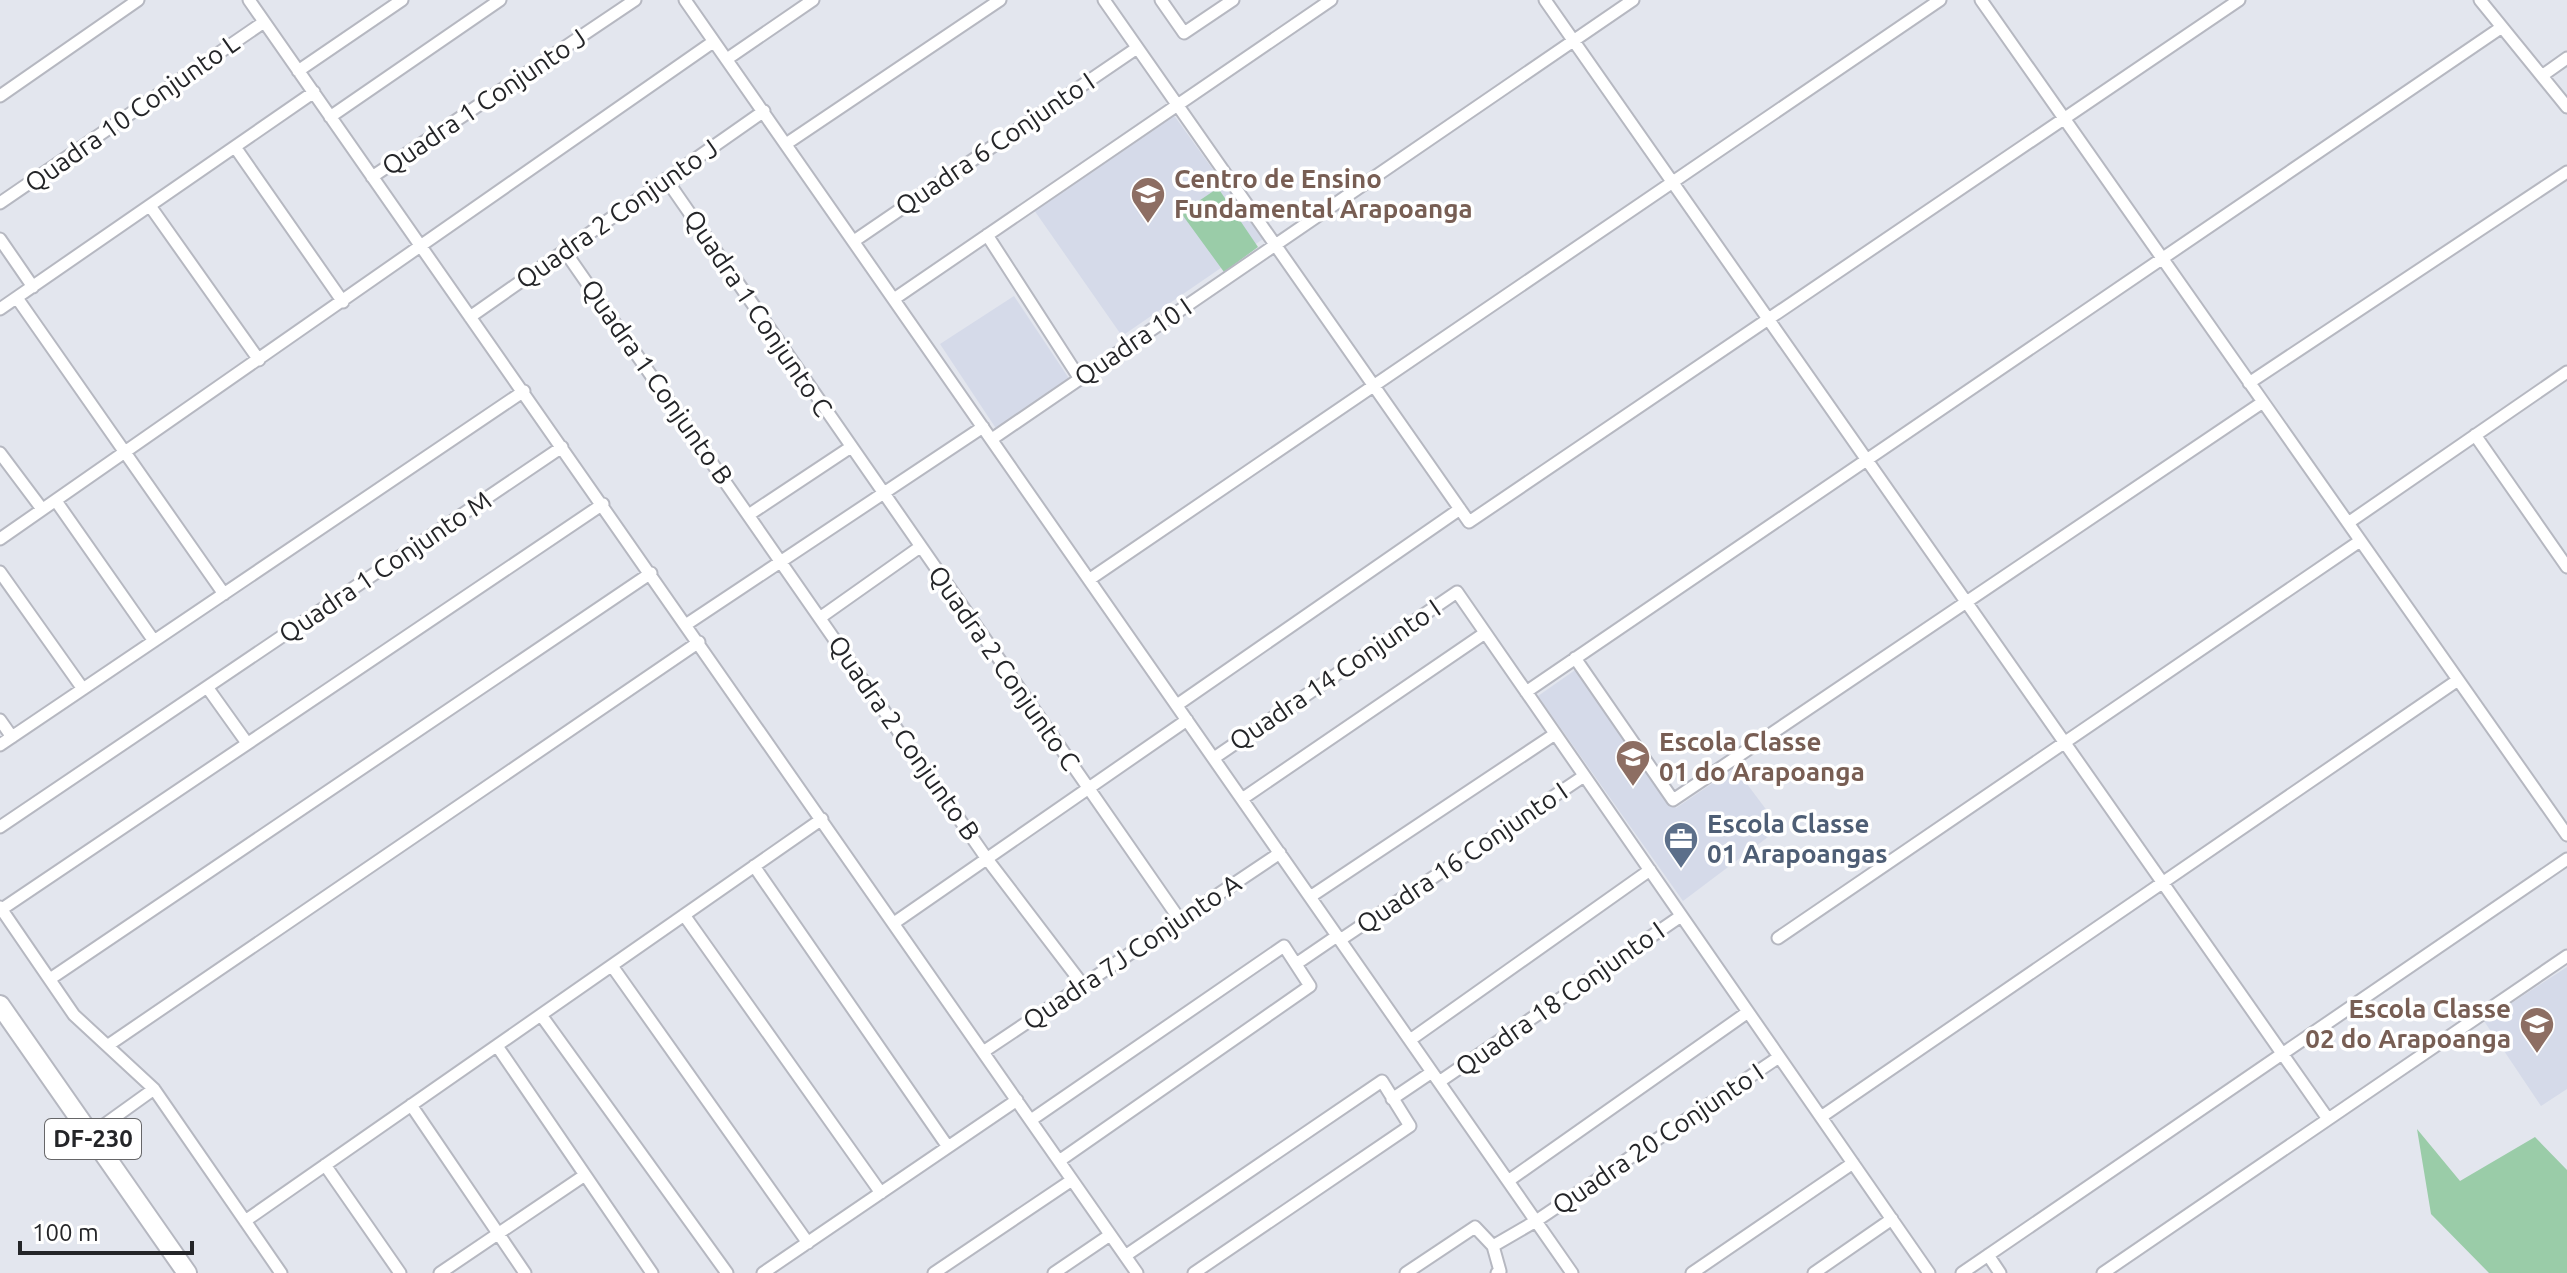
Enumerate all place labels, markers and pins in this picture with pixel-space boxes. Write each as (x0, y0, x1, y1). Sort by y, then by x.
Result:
place label: Centro de Ensino Fundamental Arapoanga (1174, 164, 1473, 223)
school or university icon: Centro de Ensino Fundamental Arapoanga (1129, 175, 1167, 225)
place label: Escola Classe 01 do Arapoanga (1659, 727, 1865, 786)
school or university icon: Escola Classe 01 do Arapoanga (1614, 738, 1652, 788)
place label: Escola Classe 01 Arapoangas (1707, 809, 1888, 868)
office icon: Escola Classe 01 Arapoangas (1662, 820, 1700, 870)
place label: Escola Classe 02 do Arapoanga (2305, 994, 2511, 1053)
school or university icon: Escola Classe 02 do Arapoanga (2518, 1005, 2556, 1055)

